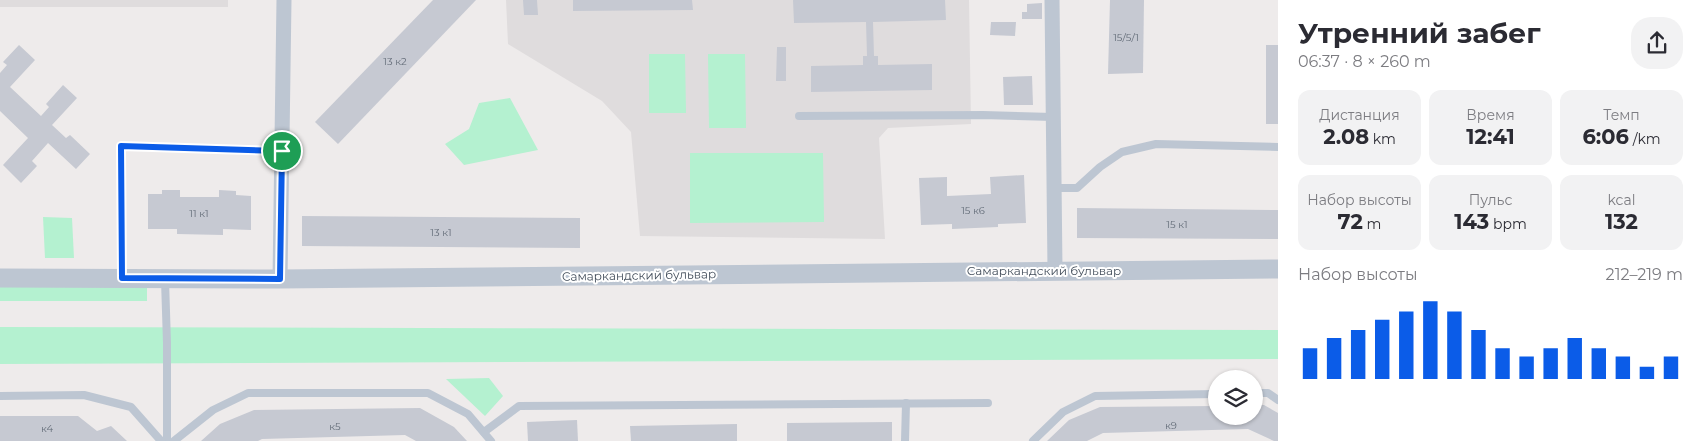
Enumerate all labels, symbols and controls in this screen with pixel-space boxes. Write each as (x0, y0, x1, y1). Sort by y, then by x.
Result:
text: Утренний забег (1298, 16, 1541, 50)
button: share (1631, 17, 1683, 69)
house number: 15/5/1 (1113, 31, 1139, 44)
text: 06:37 · 8 × 260 m (1298, 52, 1431, 71)
house number: 13 к2 (383, 55, 407, 68)
text: Дистанция (1319, 106, 1400, 124)
text: Время (1466, 106, 1515, 124)
text: Темп (1603, 106, 1640, 124)
text: 2.08 (1323, 124, 1369, 149)
text: 12:41 (1466, 124, 1515, 149)
text: 6:06 (1582, 124, 1629, 149)
pin (261, 130, 303, 172)
text: km (1369, 130, 1396, 148)
text: /km (1629, 130, 1661, 148)
icon: arrive (268, 137, 296, 165)
text: Набор высоты (1307, 191, 1412, 209)
text: Пульс (1469, 191, 1512, 209)
text: kcal (1608, 191, 1635, 209)
house number: 15 к6 (961, 204, 985, 217)
house number: 11 к1 (189, 207, 209, 220)
text: 72 (1338, 209, 1363, 234)
text: 143 (1454, 209, 1489, 234)
text: 132 (1605, 209, 1638, 234)
text: m (1363, 215, 1381, 233)
text: bpm (1489, 215, 1527, 233)
house number: 15 к1 (1166, 218, 1188, 231)
house number: 13 к1 (430, 226, 452, 239)
street label: Самаркандский бульвар (967, 263, 1121, 278)
text: Набор высоты (1298, 265, 1418, 284)
text: 212–219 m (1606, 265, 1683, 284)
street label: Самаркандский бульвар (562, 266, 716, 284)
map controls (1208, 370, 1263, 425)
button: layers (1208, 370, 1263, 425)
house number: к9 (1165, 419, 1177, 432)
house number: к5 (329, 420, 341, 433)
house number: к4 (41, 422, 53, 435)

